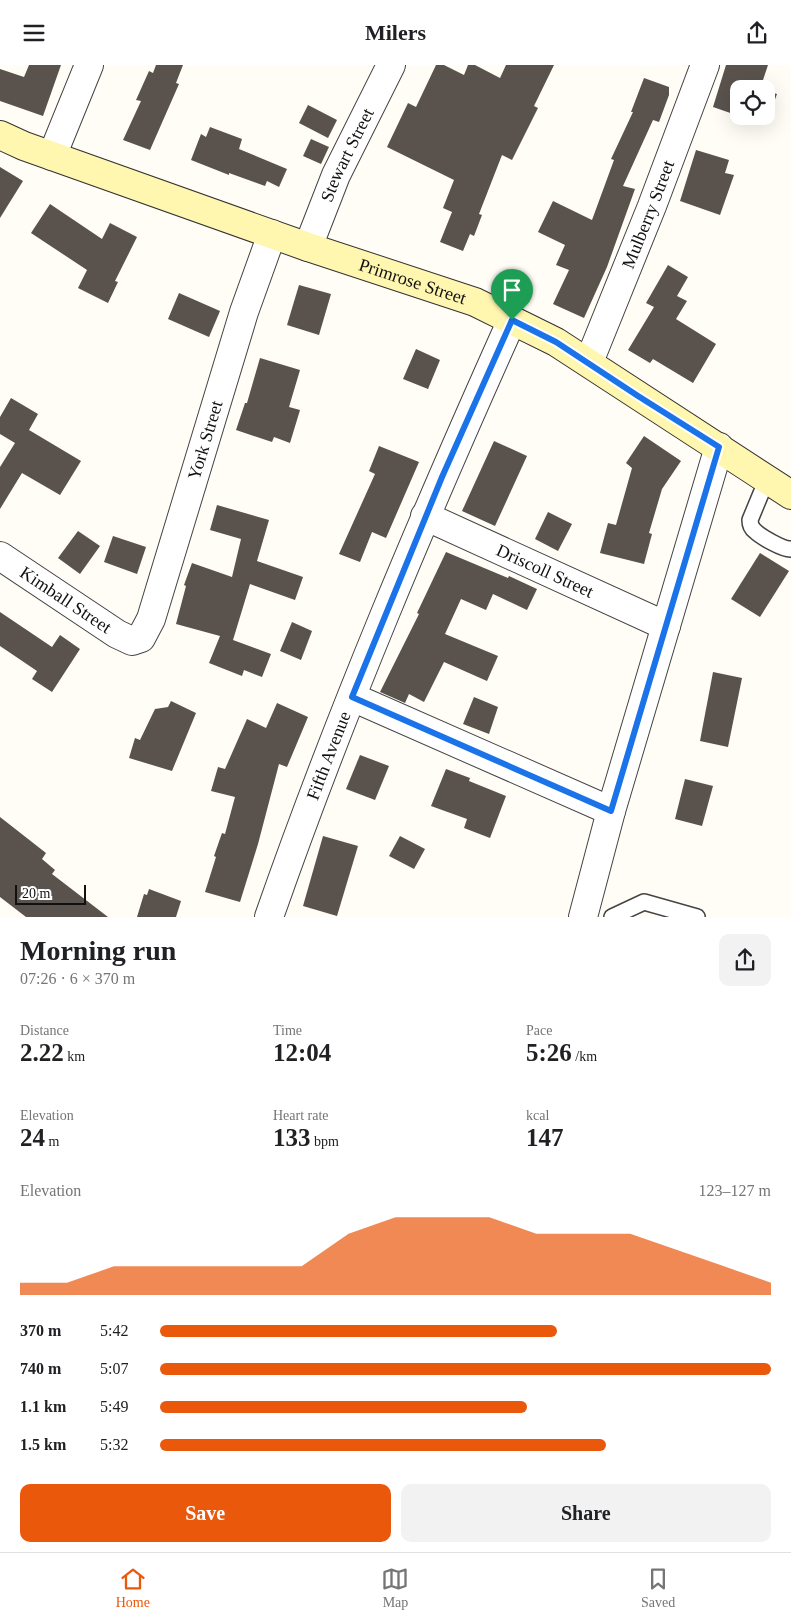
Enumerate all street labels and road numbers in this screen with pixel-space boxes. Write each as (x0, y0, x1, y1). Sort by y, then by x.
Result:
street label: Stewart Street (317, 105, 378, 205)
street label: Mulberry Street (618, 158, 678, 271)
street label: Primrose Street (357, 255, 469, 308)
street label: York Street (184, 398, 227, 482)
street label: Driscoll Street (493, 540, 597, 602)
street label: Kimball Street (16, 562, 115, 637)
street label: Fifth Avenue (302, 708, 355, 803)

